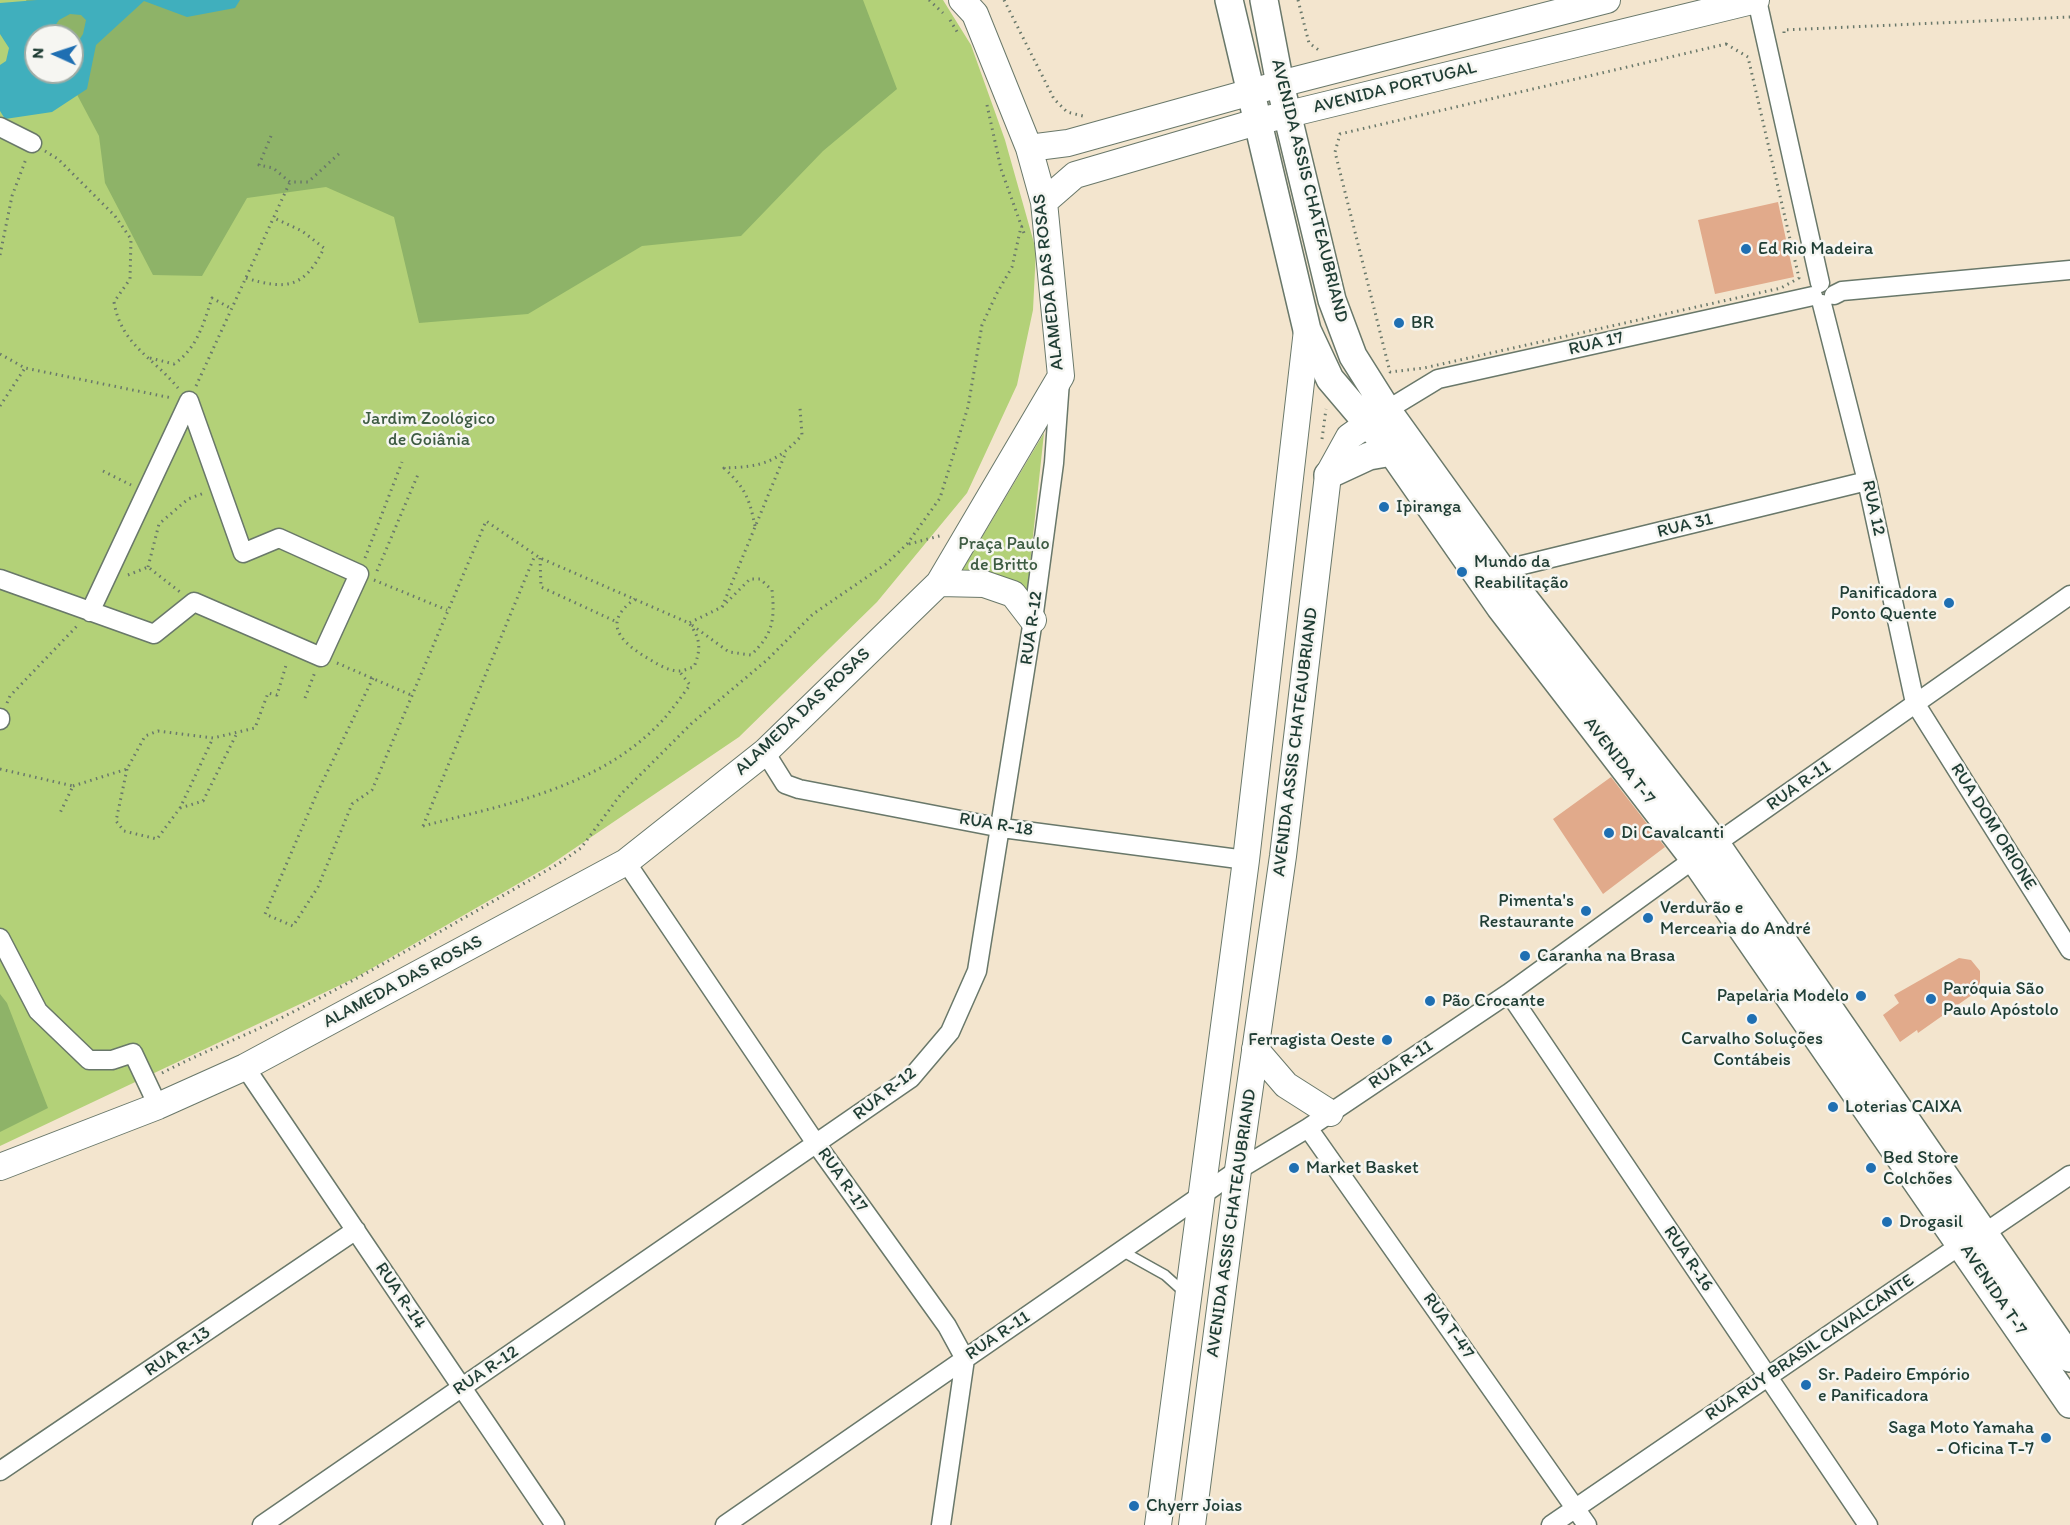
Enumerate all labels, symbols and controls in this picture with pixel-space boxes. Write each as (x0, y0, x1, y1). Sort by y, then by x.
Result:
north arrow (24, 24, 84, 84)
text: N (28, 47, 47, 59)
street label: AVENIDA ASSIS CHATEAUBRIAND (1266, 57, 1352, 325)
street label: AVENIDA PORTUGAL (1311, 57, 1479, 119)
street label: ALAMEDA DAS ROSAS (1029, 193, 1069, 371)
place label: Ed Rio Madeira (1758, 238, 1873, 260)
marker: Ed Rio Madeira (1739, 242, 1753, 256)
place label: BR (1411, 312, 1434, 334)
marker: BR (1392, 316, 1406, 330)
street label: RUA 17 (1566, 327, 1626, 361)
park label: Jardim Zoológico de Goiânia (363, 408, 495, 450)
street label: RUA 12 (1857, 478, 1889, 538)
place label: Ipiranga (1396, 496, 1461, 518)
marker: Ipiranga (1377, 500, 1391, 514)
street label: RUA 31 (1655, 509, 1715, 543)
park label: Praça Paulo de Britto (958, 533, 1050, 576)
place label: Mundo da Reabilitação (1474, 551, 1568, 594)
marker: Mundo da Reabilitação (1455, 565, 1469, 579)
place label: Panificadora Ponto Quente (1831, 582, 1937, 624)
street label: RUA R-12 (1016, 590, 1048, 666)
marker: Panificadora Ponto Quente (1942, 596, 1956, 610)
street label: AVENIDA ASSIS CHATEAUBRIAND (1269, 606, 1323, 878)
street label: ALAMEDA DAS ROSAS (731, 644, 875, 780)
street label: AVENIDA T-7 (1578, 713, 1660, 809)
street label: RUA R-11 (1763, 756, 1835, 816)
street label: RUA DOM ORIONE (1945, 760, 2041, 894)
street label: RUA R-18 (957, 808, 1035, 842)
place label: Di Cavalcanti (1621, 822, 1724, 844)
marker: Di Cavalcanti (1602, 826, 1616, 840)
place label: Pimenta's Restaurante (1479, 890, 1574, 932)
place label: Verdurão e Mercearia do André (1660, 897, 1811, 940)
marker: Pimenta's Restaurante (1579, 904, 1593, 918)
marker: Verdurão e Mercearia do André (1641, 911, 1655, 925)
street label: ALAMEDA DAS ROSAS (320, 931, 486, 1033)
place label: Caranha na Brasa (1537, 945, 1675, 967)
marker: Caranha na Brasa (1518, 949, 1532, 963)
place label: Paróquia São Paulo Apóstolo (1943, 978, 2059, 1020)
place label: Papelaria Modelo (1717, 985, 1849, 1007)
marker: Papelaria Modelo (1854, 989, 1868, 1003)
place label: Pão Crocante (1442, 990, 1545, 1012)
marker: Paróquia São Paulo Apóstolo (1924, 992, 1938, 1006)
marker: Pão Crocante (1423, 994, 1437, 1008)
marker: Carvalho Soluções Contábeis (1745, 1012, 1759, 1026)
place label: Carvalho Soluções Contábeis (1681, 1028, 1823, 1070)
place label: Ferragista Oeste (1248, 1029, 1375, 1051)
marker: Ferragista Oeste (1380, 1033, 1394, 1047)
street label: RUA R-11 (1365, 1036, 1437, 1094)
street label: RUA R-12 (849, 1063, 921, 1125)
street label: AVENIDA ASSIS CHATEAUBRIAND (1202, 1087, 1262, 1359)
place label: Loterias CAIXA (1845, 1096, 1962, 1118)
marker: Loterias CAIXA (1826, 1100, 1840, 1114)
street label: RUA R-17 (812, 1144, 872, 1216)
place label: Bed Store Colchões (1883, 1147, 1959, 1190)
place label: Market Basket (1306, 1157, 1419, 1179)
marker: Market Basket (1287, 1161, 1301, 1175)
marker: Bed Store Colchões (1864, 1161, 1878, 1175)
place label: Drogasil (1899, 1211, 1963, 1233)
marker: Drogasil (1880, 1215, 1894, 1229)
street label: RUA R-16 (1658, 1222, 1718, 1296)
street label: AVENIDA T-7 (1955, 1241, 2031, 1339)
street label: RUA R-14 (370, 1259, 430, 1333)
street label: RUA RUY BRASIL CAVALCANTE (1701, 1270, 1919, 1426)
street label: RUA T-47 (1418, 1289, 1478, 1363)
street label: RUA R-11 (962, 1307, 1034, 1365)
street label: RUA R-13 (141, 1322, 215, 1382)
street label: RUA R-12 (449, 1341, 523, 1401)
place label: Sr. Padeiro Empório e Panificadora (1818, 1364, 1970, 1406)
marker: Sr. Padeiro Empório e Panificadora (1799, 1378, 1813, 1392)
place label: Saga Moto Yamaha - Oficina T-7 (1888, 1417, 2034, 1460)
marker: Saga Moto Yamaha - Oficina T-7 (2039, 1431, 2053, 1445)
place label: Chyerr Joias (1146, 1495, 1242, 1517)
marker: Chyerr Joias (1127, 1499, 1141, 1513)

